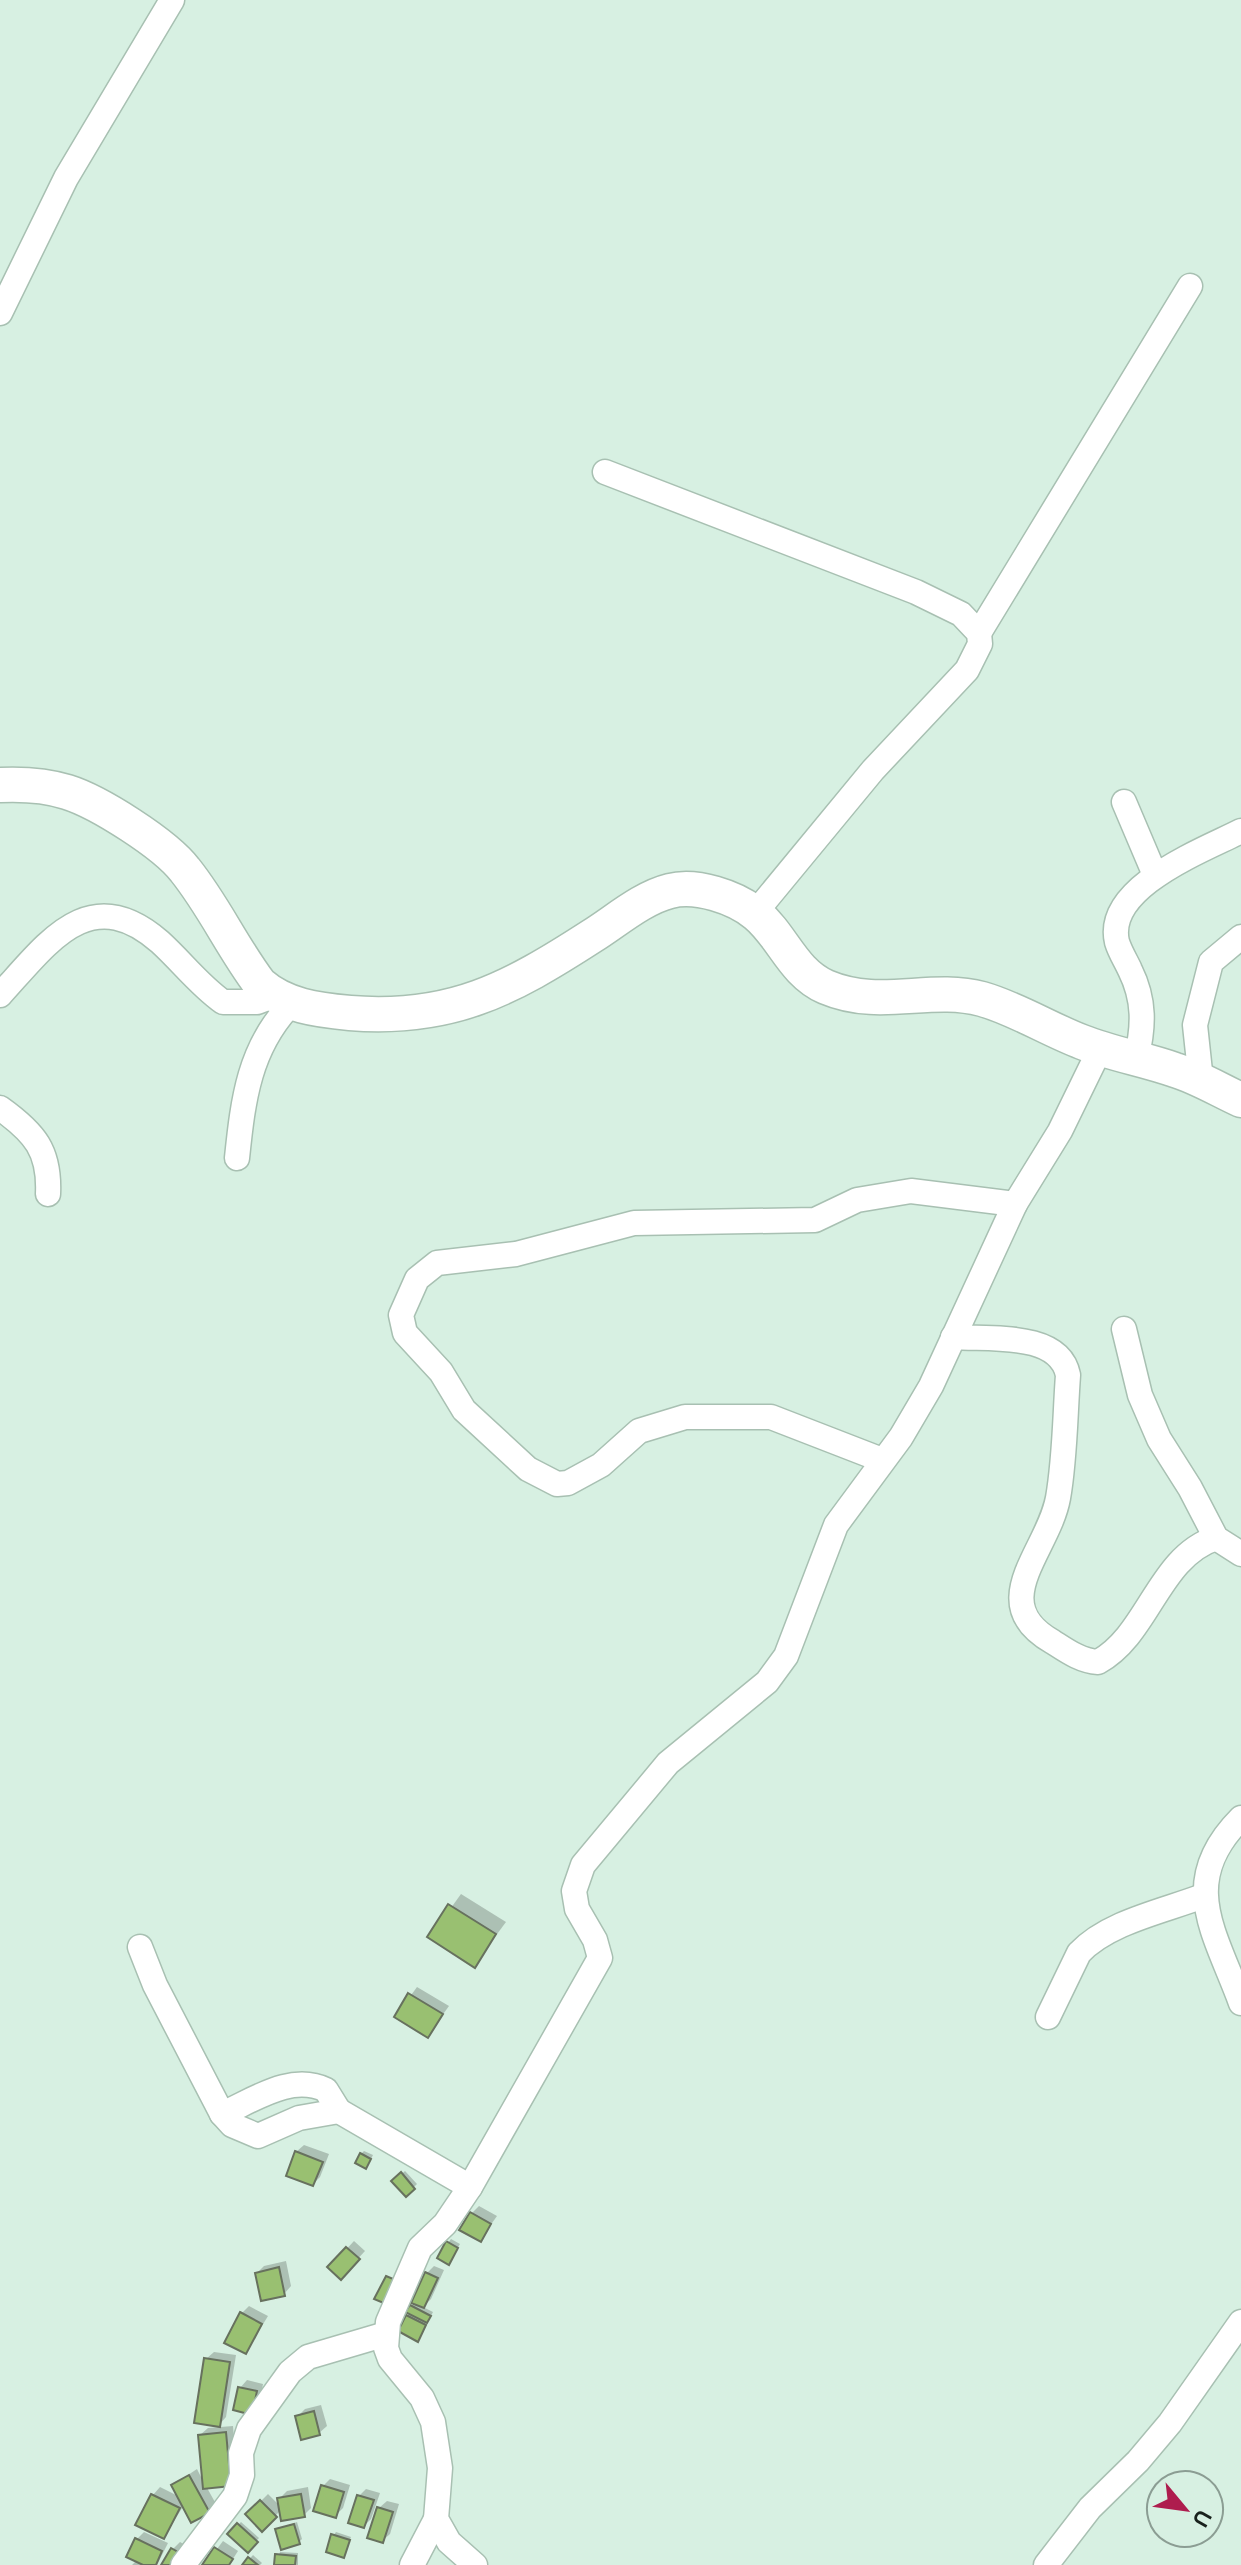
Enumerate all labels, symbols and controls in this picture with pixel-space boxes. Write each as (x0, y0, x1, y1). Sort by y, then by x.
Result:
north arrow (1145, 2469, 1225, 2549)
text: U (1185, 2504, 1216, 2531)

